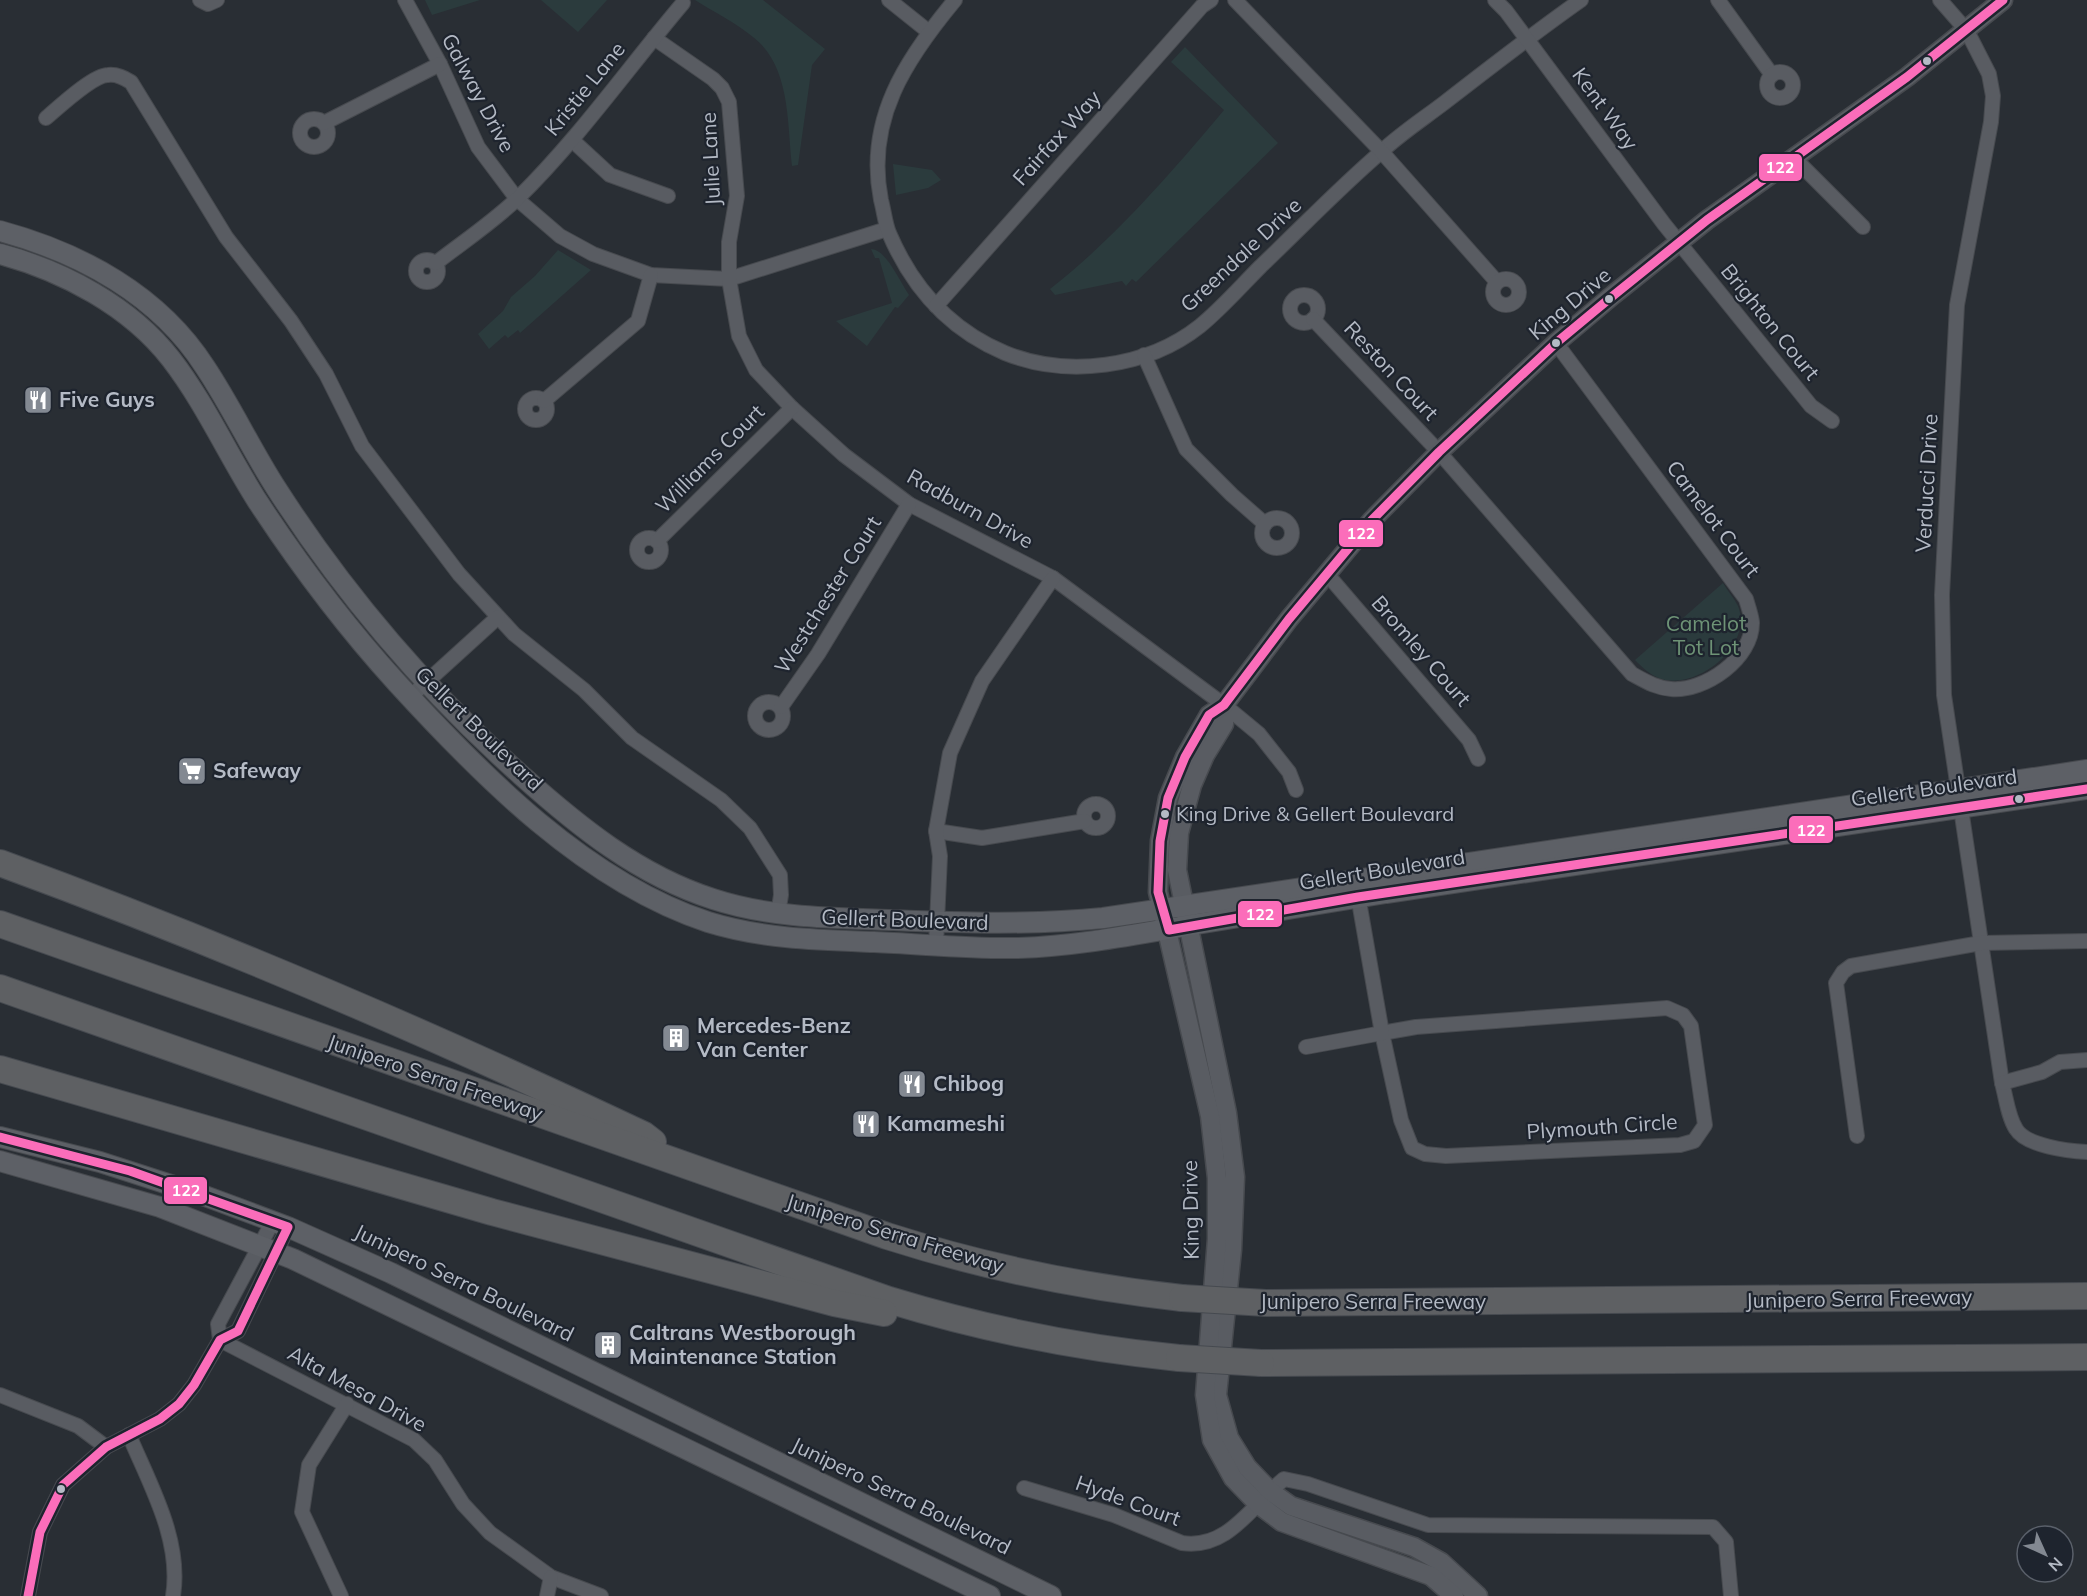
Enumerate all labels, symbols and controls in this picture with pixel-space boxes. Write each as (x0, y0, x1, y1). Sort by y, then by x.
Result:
street label: Galway Drive (437, 29, 521, 156)
street label: Kristie Lane (538, 36, 630, 141)
unlabelled marker (1921, 55, 1933, 67)
street label: Kent Way (1567, 62, 1644, 155)
street label: Fairfax Way (1007, 84, 1106, 190)
street label: Julie Lane (695, 112, 725, 207)
line badge: 122 (1758, 153, 1803, 182)
text: 122 (1766, 157, 1794, 177)
street label: Greendale Drive (1174, 192, 1306, 317)
street label: Brighton Court (1716, 258, 1826, 385)
street label: King Drive (1523, 261, 1616, 345)
unlabelled marker (1603, 293, 1615, 305)
street label: Reston Court (1339, 315, 1444, 425)
unlabelled marker (1550, 337, 1562, 349)
restaurant icon: Five Guys (22, 384, 54, 416)
place label: Five Guys (59, 386, 155, 412)
street label: Williams Court (649, 398, 769, 518)
street label: Verducci Drive (1909, 413, 1943, 553)
street label: Camelot Court (1661, 455, 1766, 582)
street label: Radburn Drive (903, 463, 1038, 554)
street label: Westchester Court (768, 511, 886, 678)
line badge: 122 (1338, 519, 1384, 548)
text: 122 (1347, 523, 1375, 543)
street label: Bromley Court (1367, 590, 1477, 711)
park label: Camelot Tot Lot (1666, 610, 1746, 660)
street label: Gellert Boulevard (410, 661, 549, 796)
supermarket icon: Safeway (176, 755, 208, 787)
place label: Safeway (213, 757, 302, 783)
street label: Gellert Boulevard (1849, 762, 2019, 812)
unlabelled marker (2013, 793, 2025, 805)
place label: King Drive & Gellert Boulevard (1176, 801, 1454, 826)
marker: King Drive & Gellert Boulevard (1159, 808, 1171, 820)
line badge: 122 (1788, 815, 1834, 844)
text: 122 (1797, 820, 1825, 840)
street label: Gellert Boulevard (1297, 843, 1467, 895)
line badge: 122 (1237, 900, 1283, 928)
street label: Gellert Boulevard (821, 903, 989, 935)
text: 122 (1246, 904, 1274, 924)
place label: Mercedes-Benz Van Center (696, 1012, 851, 1062)
building icon: Mercedes-Benz Van Center (660, 1022, 692, 1054)
street label: Junipero Serra Freeway (324, 1028, 547, 1126)
restaurant icon: Chibog (896, 1068, 928, 1100)
place label: Chibog (933, 1070, 1004, 1096)
restaurant icon: Kamameshi (850, 1108, 882, 1140)
street label: Plymouth Circle (1526, 1108, 1678, 1144)
place label: Kamameshi (887, 1110, 1005, 1136)
street label: King Drive (1176, 1160, 1204, 1260)
line badge: 122 (163, 1176, 208, 1205)
text: 122 (172, 1180, 200, 1200)
street label: Junipero Serra Freeway (783, 1187, 1007, 1279)
street label: Junipero Serra Boulevard (350, 1218, 579, 1347)
street label: Junipero Serra Freeway (1746, 1283, 1972, 1313)
street label: Junipero Serra Freeway (1260, 1288, 1486, 1314)
place label: Caltrans Westborough Maintenance Station (629, 1319, 856, 1369)
building icon: Caltrans Westborough Maintenance Station (592, 1329, 624, 1361)
street label: Alta Mesa Drive (284, 1339, 431, 1437)
street label: Junipero Serra Boulevard (787, 1431, 1016, 1560)
street label: Hyde Court (1072, 1469, 1184, 1531)
unlabelled marker (55, 1483, 67, 1495)
north arrow (2015, 1524, 2075, 1584)
text: N (2044, 1553, 2067, 1576)

